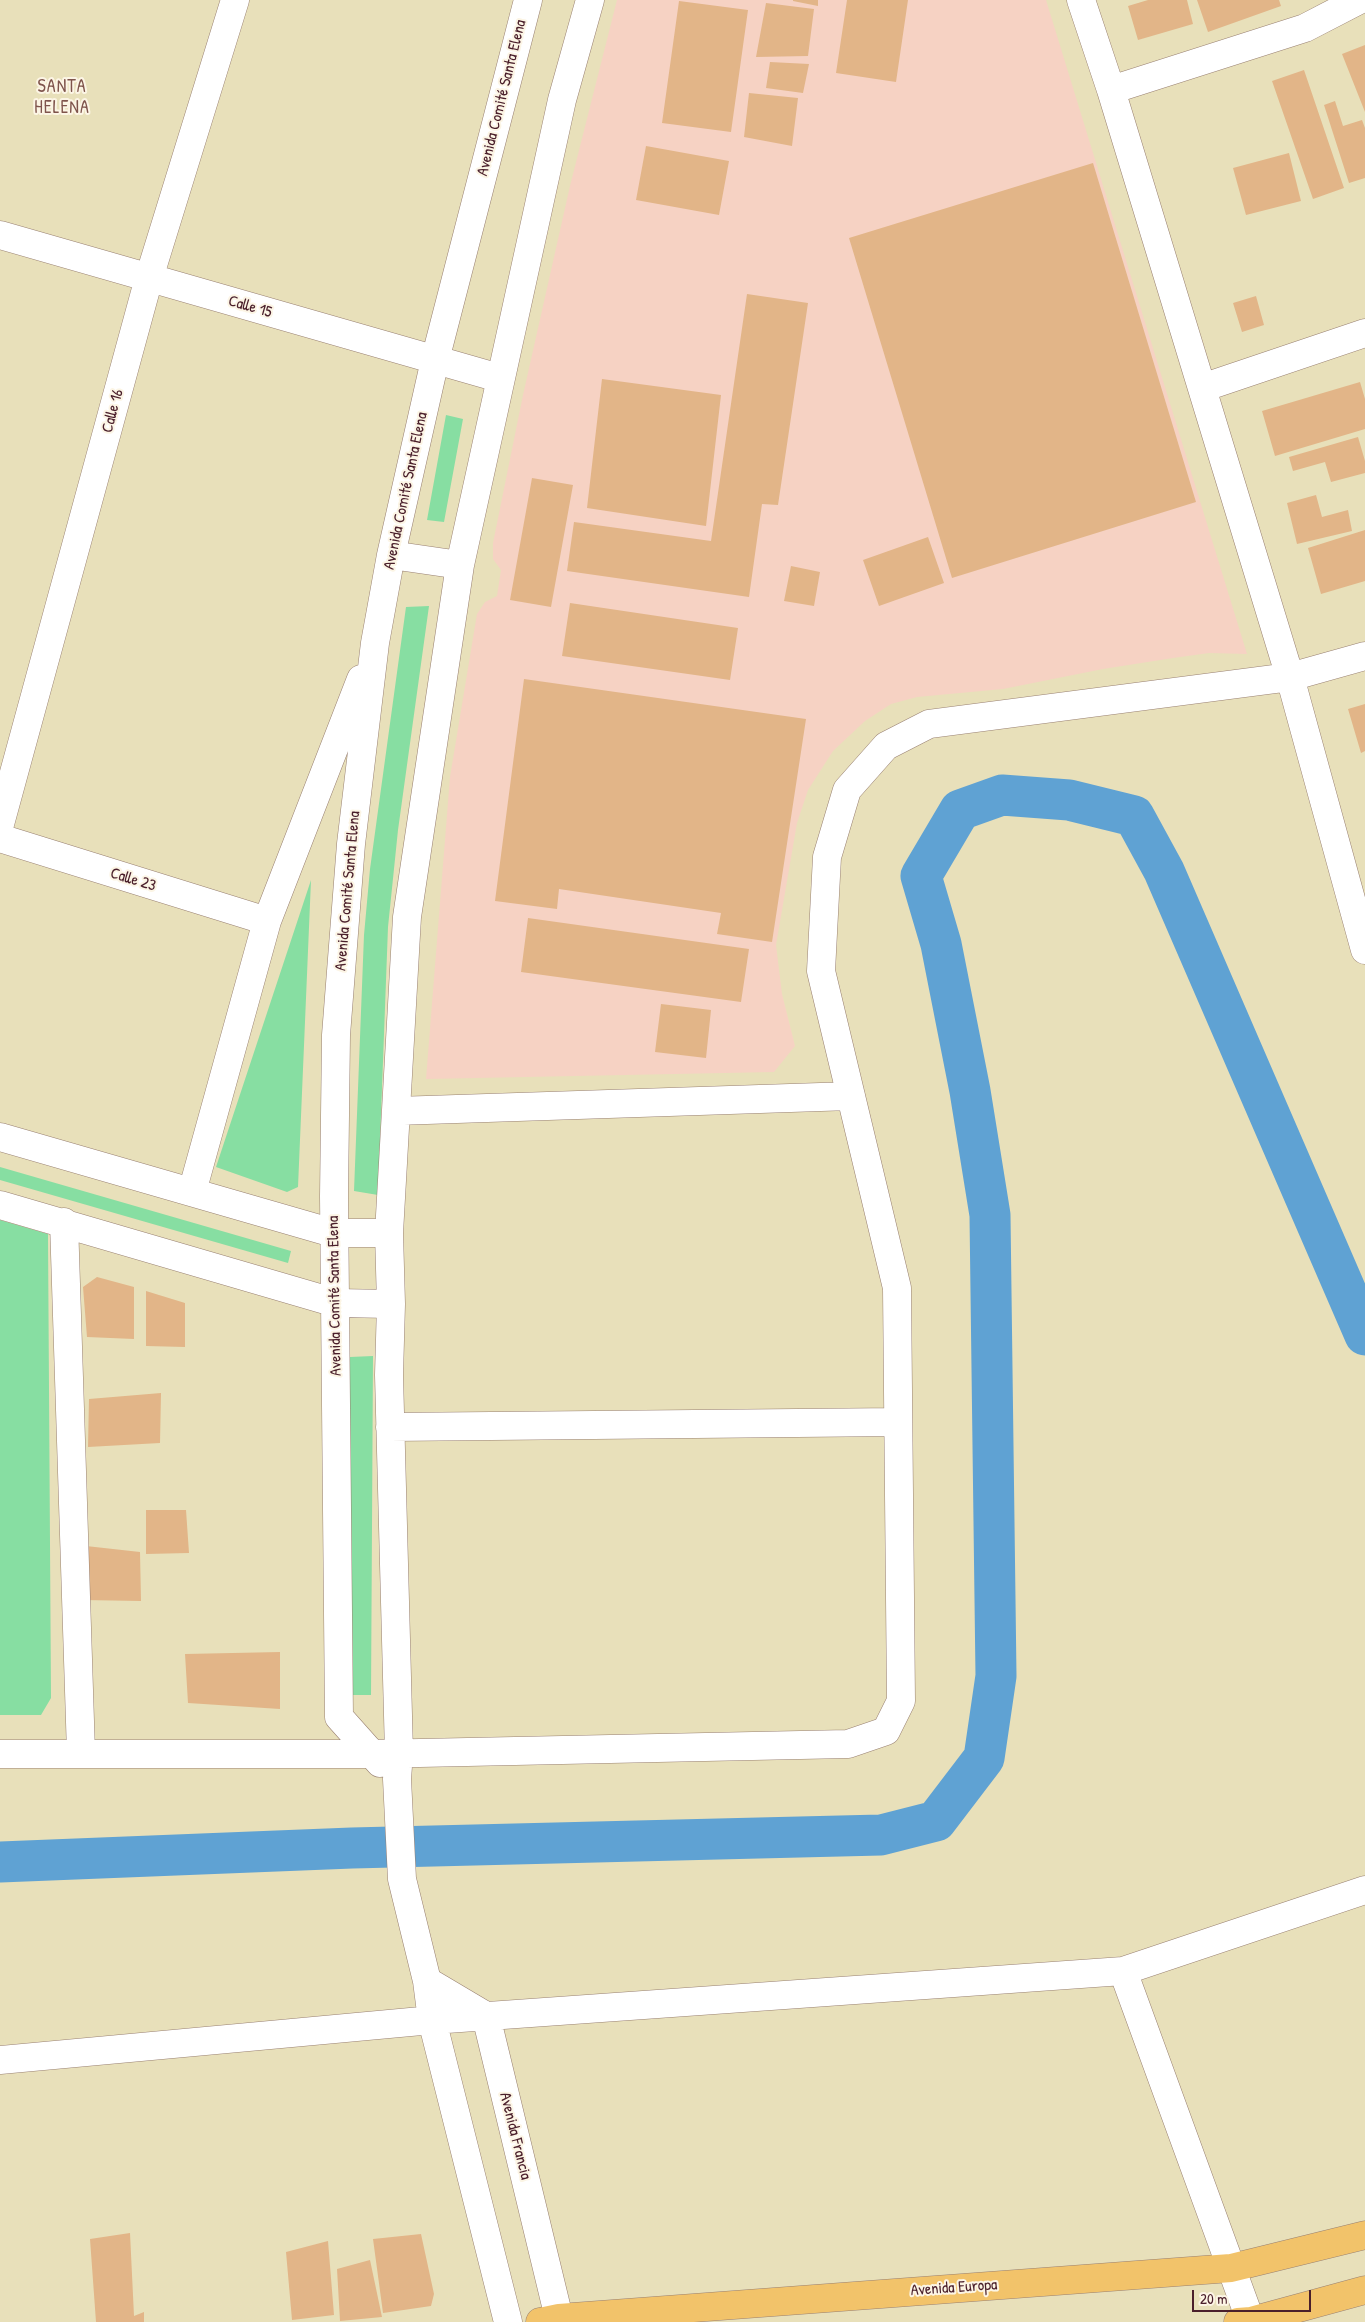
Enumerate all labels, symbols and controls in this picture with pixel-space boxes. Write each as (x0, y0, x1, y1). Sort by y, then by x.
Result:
street label: Avenida Comité Santa Elena (473, 18, 531, 178)
district label: SANTA HELENA (34, 76, 90, 118)
street label: Calle 15 (226, 292, 274, 322)
street label: Calle 16 (98, 387, 128, 435)
street label: Avenida Comité Santa Elena (380, 411, 432, 571)
street label: Avenida Comité Santa Elena (331, 810, 365, 972)
street label: Calle 23 (108, 864, 158, 896)
street label: Avenida Comité Santa Elena (324, 1216, 346, 1376)
street label: Avenida Francia (495, 2090, 535, 2182)
street label: Avenida Europa (910, 2275, 998, 2301)
scale bar (1195, 2280, 1314, 2312)
text: 20 m (1200, 2288, 1227, 2309)

